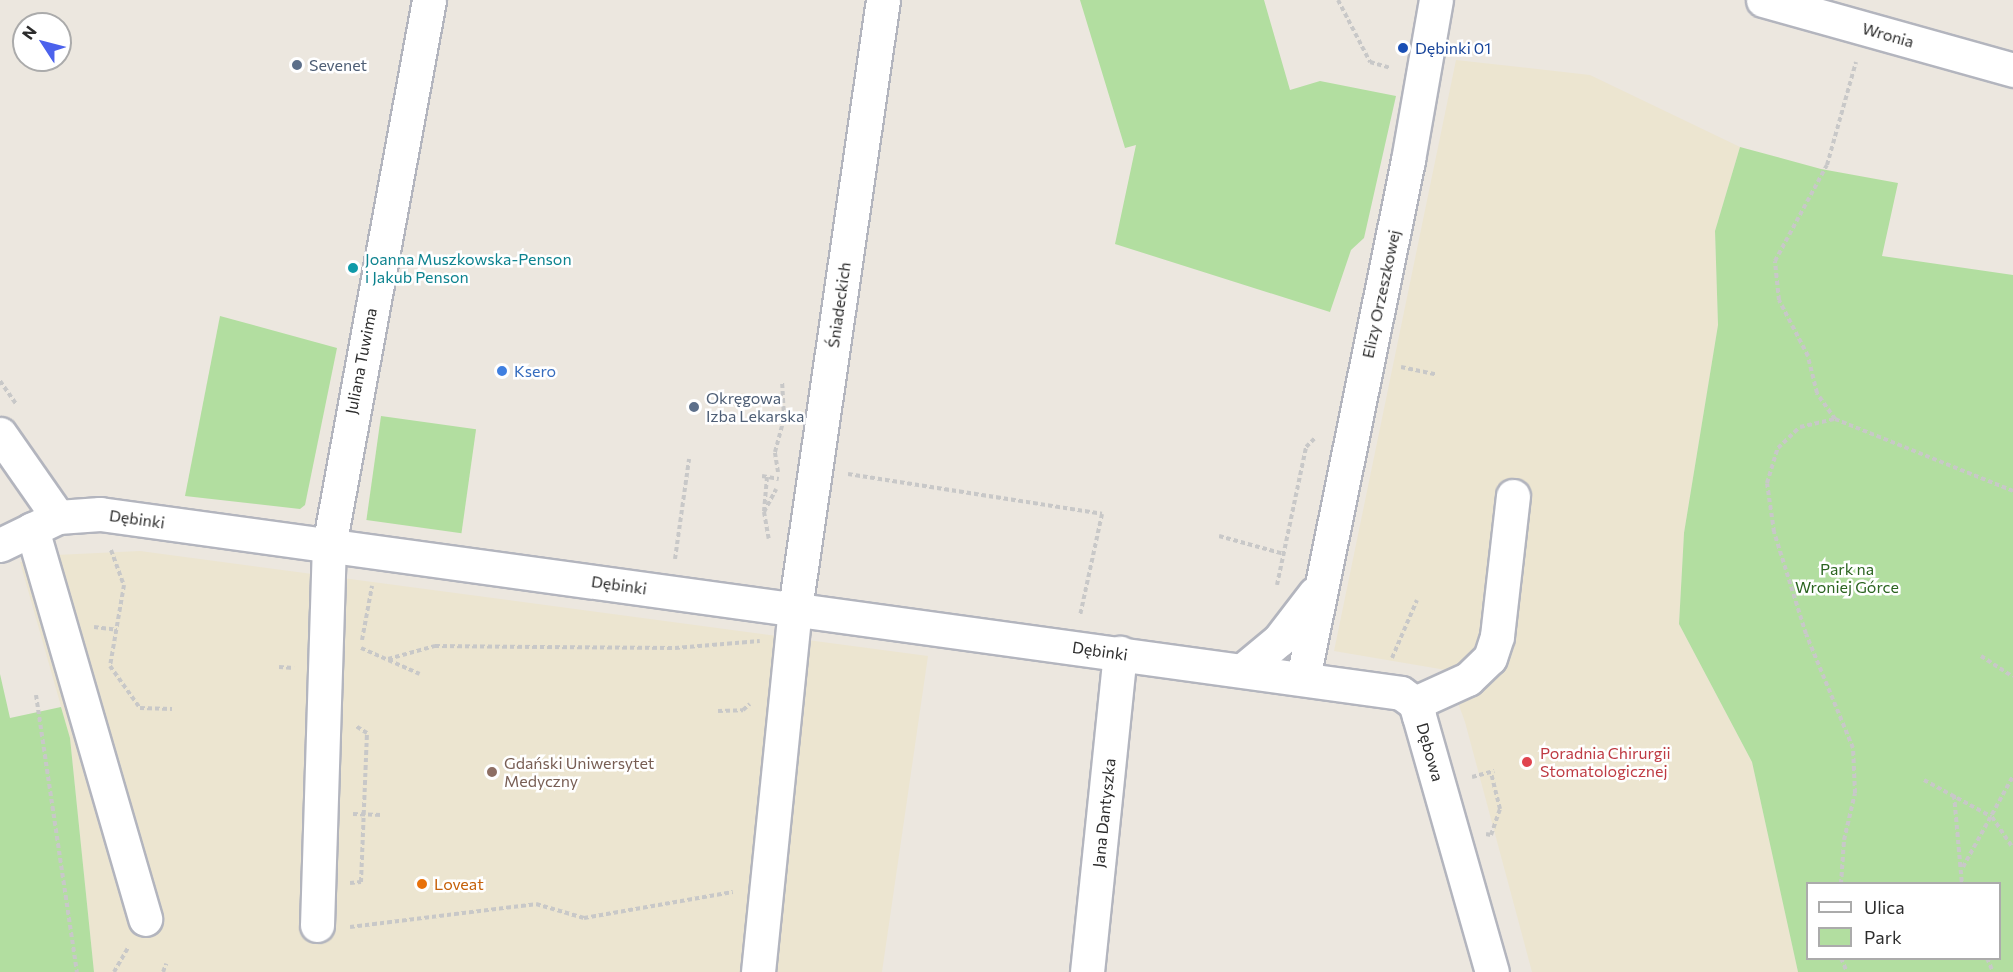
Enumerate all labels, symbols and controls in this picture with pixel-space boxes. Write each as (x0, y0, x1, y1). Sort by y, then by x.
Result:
north arrow (12, 12, 72, 72)
street label: Wronia (1860, 18, 1916, 52)
text: N (17, 22, 40, 43)
place label: Dębinki 01 (1415, 38, 1491, 58)
marker: Dębinki 01 (1396, 41, 1410, 55)
place label: Sevenet (309, 55, 367, 75)
marker: Sevenet (290, 58, 304, 72)
street label: Elizy Orzeszkowej (1358, 228, 1404, 360)
place label: Joanna Muszkowska-Penson i Jakub Penson (365, 249, 572, 287)
marker: Joanna Muszkowska-Penson i Jakub Penson (346, 261, 360, 275)
street label: Śniadeckich (823, 261, 855, 349)
street label: Juliana Tuwima (341, 306, 381, 416)
place label: Ksero (514, 361, 556, 381)
marker: Ksero (495, 364, 509, 378)
place label: Okręgowa Izba Lekarska (706, 388, 804, 426)
marker: Okręgowa Izba Lekarska (687, 400, 701, 414)
street label: Dębinki (108, 506, 166, 532)
park label: Park na Wroniej Górce (1795, 559, 1899, 597)
street label: Dębinki (590, 572, 648, 598)
street label: Dębinki (1071, 638, 1129, 664)
street label: Dębowa (1413, 721, 1447, 783)
place label: Poradnia Chirurgii Stomatologicznej (1540, 743, 1671, 781)
place label: Gdański Uniwersytet Medyczny (504, 753, 654, 791)
marker: Poradnia Chirurgii Stomatologicznej (1518, 753, 1536, 771)
street label: Jana Dantyszka (1089, 757, 1119, 869)
marker: Gdański Uniwersytet Medyczny (485, 765, 499, 779)
place label: Loveat (434, 874, 484, 894)
marker: Loveat (415, 877, 429, 891)
legend (1806, 882, 2001, 960)
text: Ulica (1864, 896, 1905, 918)
text: Park (1864, 926, 1902, 948)

